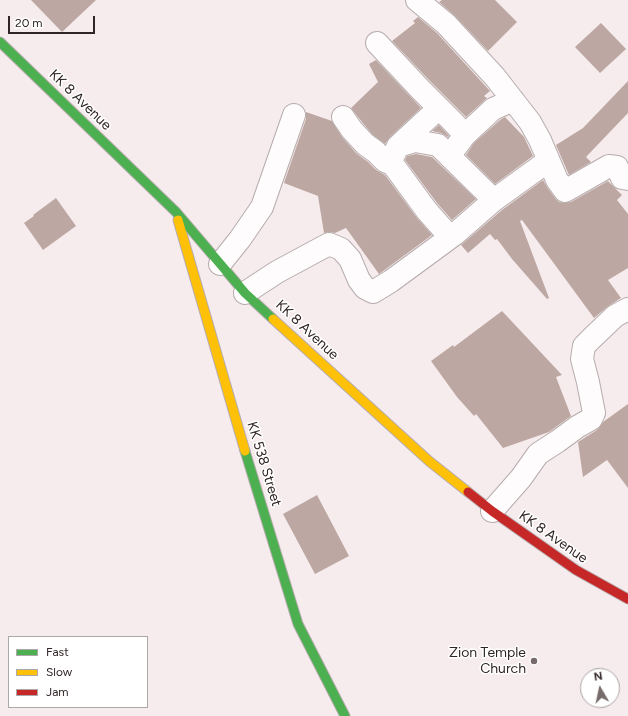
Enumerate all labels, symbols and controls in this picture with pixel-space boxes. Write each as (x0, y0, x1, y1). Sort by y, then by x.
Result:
scale bar (10, 8, 97, 34)
text: 20 m (15, 16, 43, 30)
street label: KK 8 Avenue (45, 66, 115, 134)
street label: KK 8 Avenue (272, 297, 342, 363)
street label: KK 538 Street (243, 420, 285, 508)
street label: KK 8 Avenue (515, 507, 591, 567)
legend (8, 636, 148, 708)
text: Fast (46, 645, 69, 659)
place label: Zion Temple Church (449, 645, 526, 678)
marker: Zion Temple Church (529, 656, 539, 666)
text: Slow (46, 665, 72, 679)
north arrow (580, 668, 620, 708)
text: N (593, 670, 603, 684)
text: Jam (46, 685, 69, 699)

